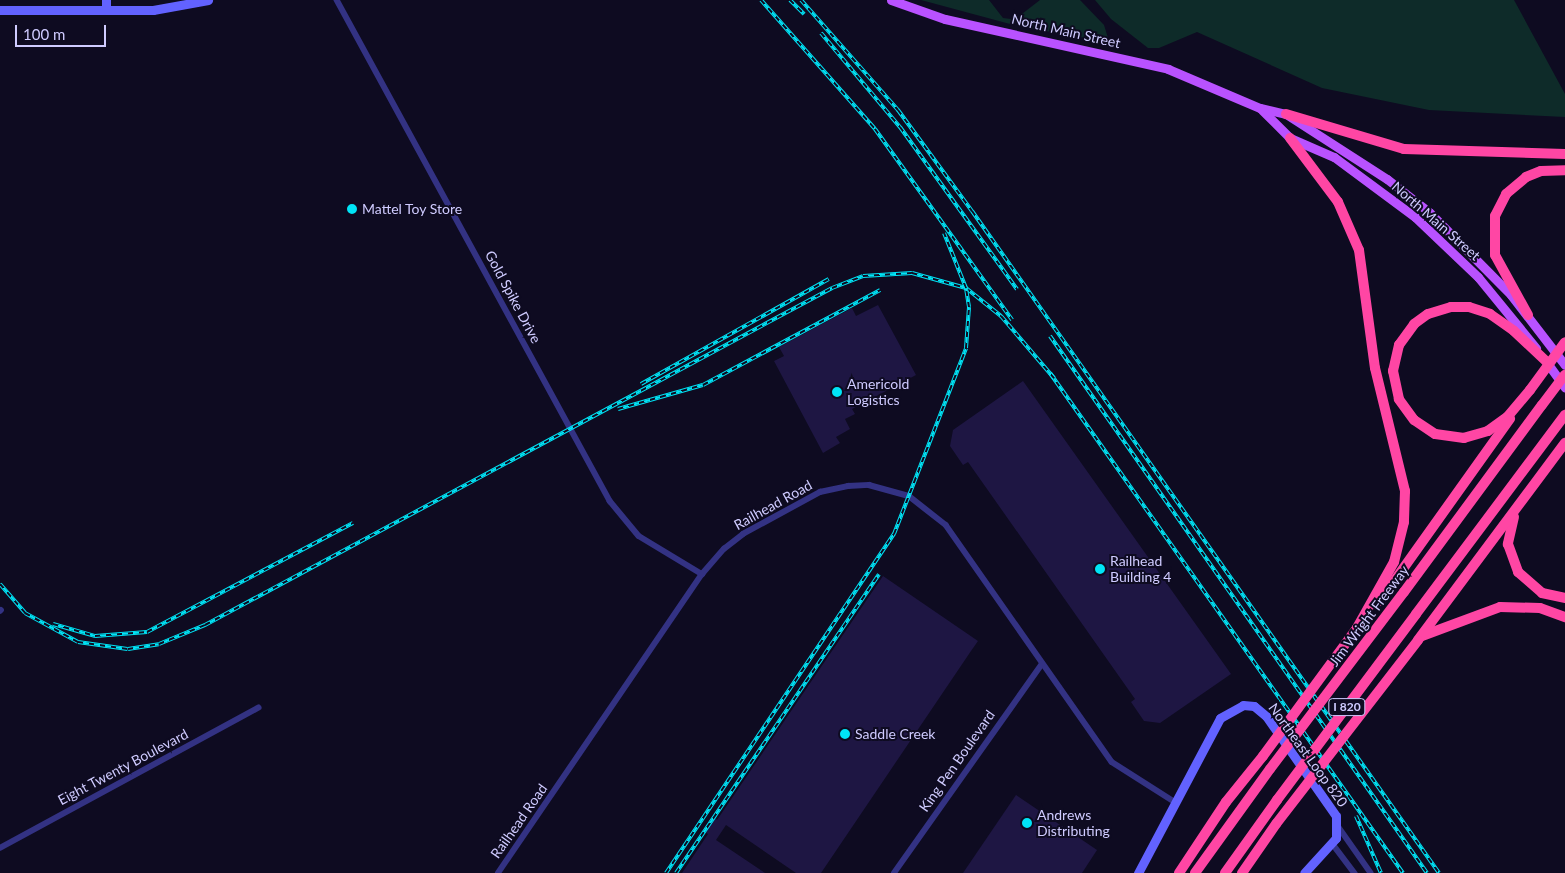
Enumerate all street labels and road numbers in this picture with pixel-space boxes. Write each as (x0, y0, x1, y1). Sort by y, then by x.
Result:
street label: North Main Street (1010, 10, 1122, 52)
street label: North Main Street (1388, 178, 1484, 264)
street label: Gold Spike Drive (482, 248, 544, 346)
street label: Railhead Road (731, 477, 815, 533)
street label: Jim Wright Freeway (1326, 562, 1412, 670)
road number: I 820 (1328, 698, 1366, 716)
street label: Northeast Loop 820 (1265, 700, 1351, 810)
street label: King Pen Boulevard (916, 707, 998, 815)
street label: Eight Twenty Boulevard (55, 725, 191, 809)
street label: Railhead Road (487, 781, 551, 861)

